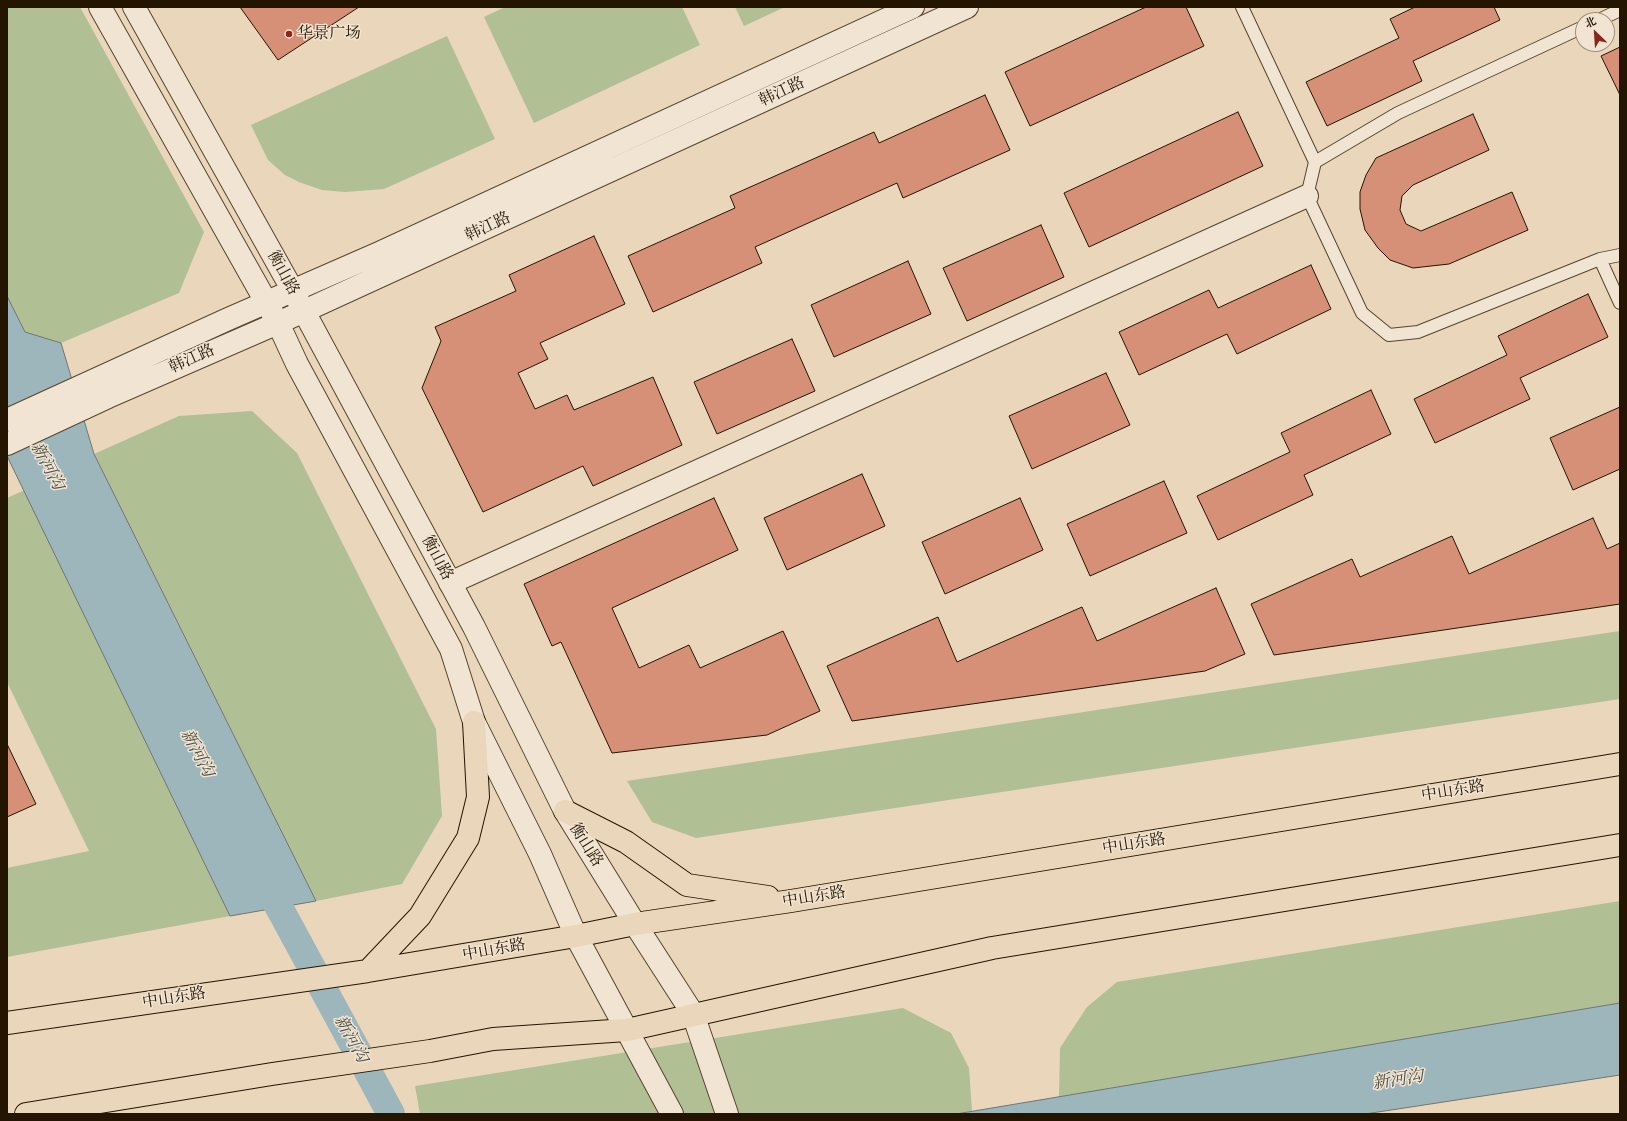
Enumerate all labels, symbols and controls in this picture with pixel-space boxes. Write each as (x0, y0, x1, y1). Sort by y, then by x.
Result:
north arrow (1575, 12, 1615, 52)
text: 北 (1582, 13, 1598, 31)
place label: 华景广场 (297, 24, 361, 44)
marker: 华景广场 (284, 29, 294, 39)
street label: 韩江路 (756, 73, 808, 111)
street label: 韩江路 (462, 208, 514, 246)
street label: 衡山路 (263, 247, 303, 299)
street label: 韩江路 (166, 340, 218, 378)
water label: 新河沟 (26, 439, 68, 493)
street label: 衡山路 (417, 532, 457, 584)
water label: 新河沟 (176, 726, 218, 780)
street label: 中山东路 (1420, 777, 1486, 805)
street label: 衡山路 (565, 820, 607, 870)
street label: 中山东路 (1101, 830, 1167, 858)
street label: 中山东路 (781, 883, 847, 911)
street label: 中山东路 (461, 935, 527, 965)
street label: 中山东路 (141, 984, 207, 1012)
water label: 新河沟 (330, 1012, 372, 1066)
water label: 新河沟 (1371, 1066, 1425, 1094)

